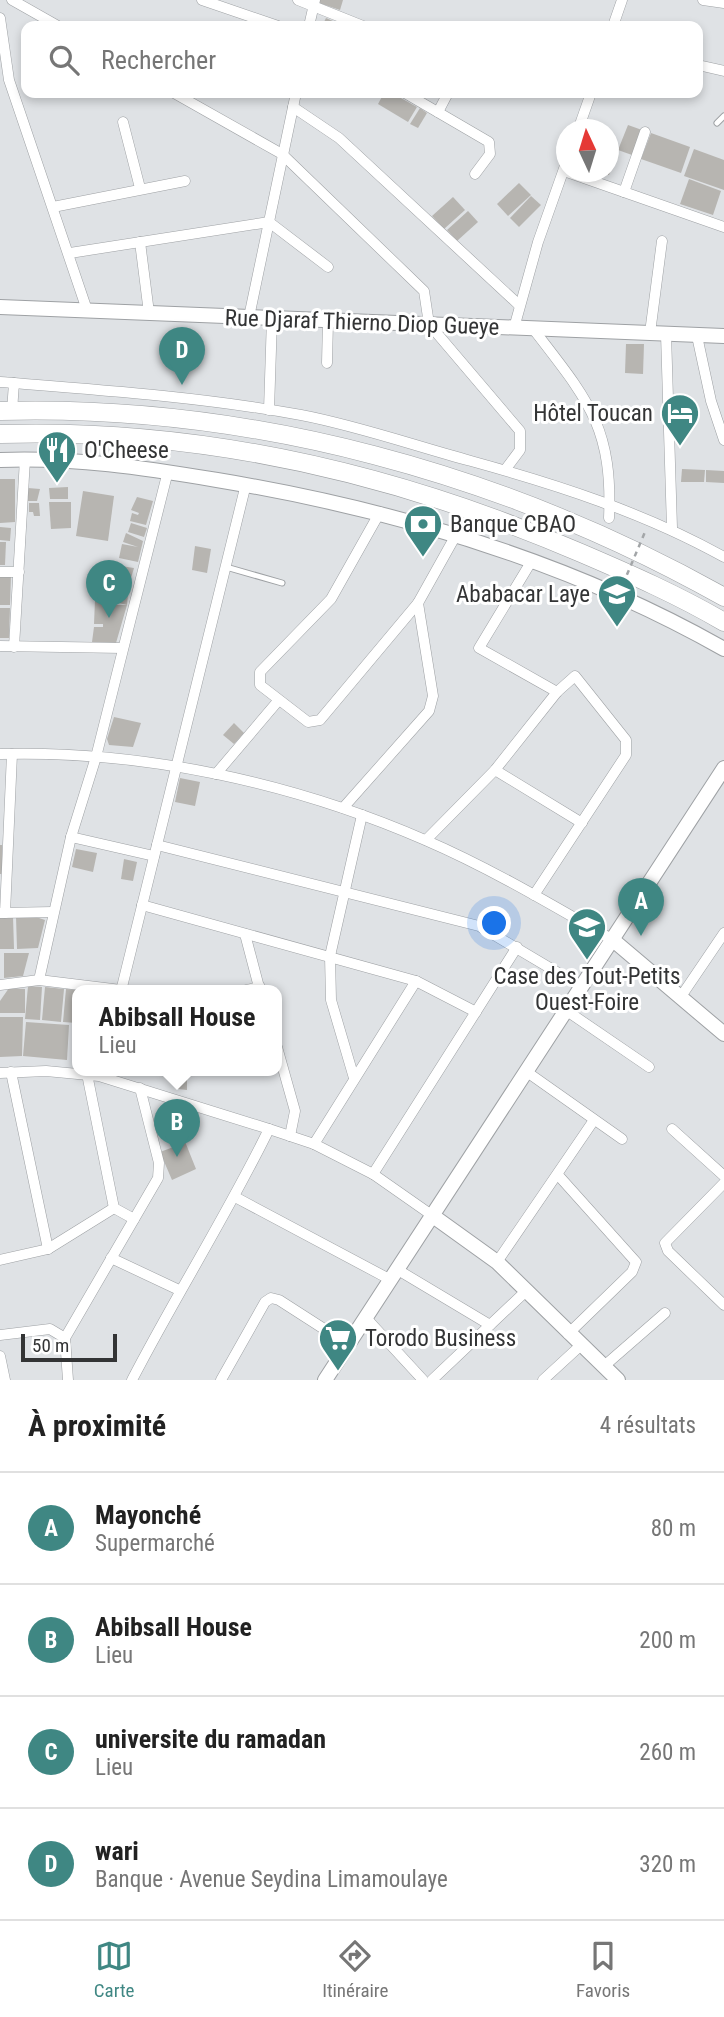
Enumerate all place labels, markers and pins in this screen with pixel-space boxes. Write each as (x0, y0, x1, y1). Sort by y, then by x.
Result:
pin: D (159, 327, 205, 385)
hotel icon: Hôtel Toucan (659, 392, 701, 447)
place label: Hôtel Toucan (533, 400, 653, 427)
restaurant icon: O'Cheese (36, 429, 78, 484)
place label: O'Cheese (84, 437, 169, 464)
bank icon: Banque CBAO (402, 503, 444, 558)
place label: Banque CBAO (450, 511, 576, 538)
pin: C (86, 560, 132, 618)
school or university icon: Ababacar Laye (596, 573, 638, 628)
place label: Ababacar Laye (456, 581, 590, 608)
pin: A (618, 878, 664, 936)
school or university icon: Case des Tout-Petits Ouest-Foire (566, 906, 608, 961)
place label: Case des Tout-Petits Ouest-Foire (494, 963, 680, 1016)
pin: B (154, 1099, 200, 1157)
supermarket icon: Torodo Business (317, 1317, 359, 1372)
place label: Torodo Business (365, 1325, 516, 1352)

